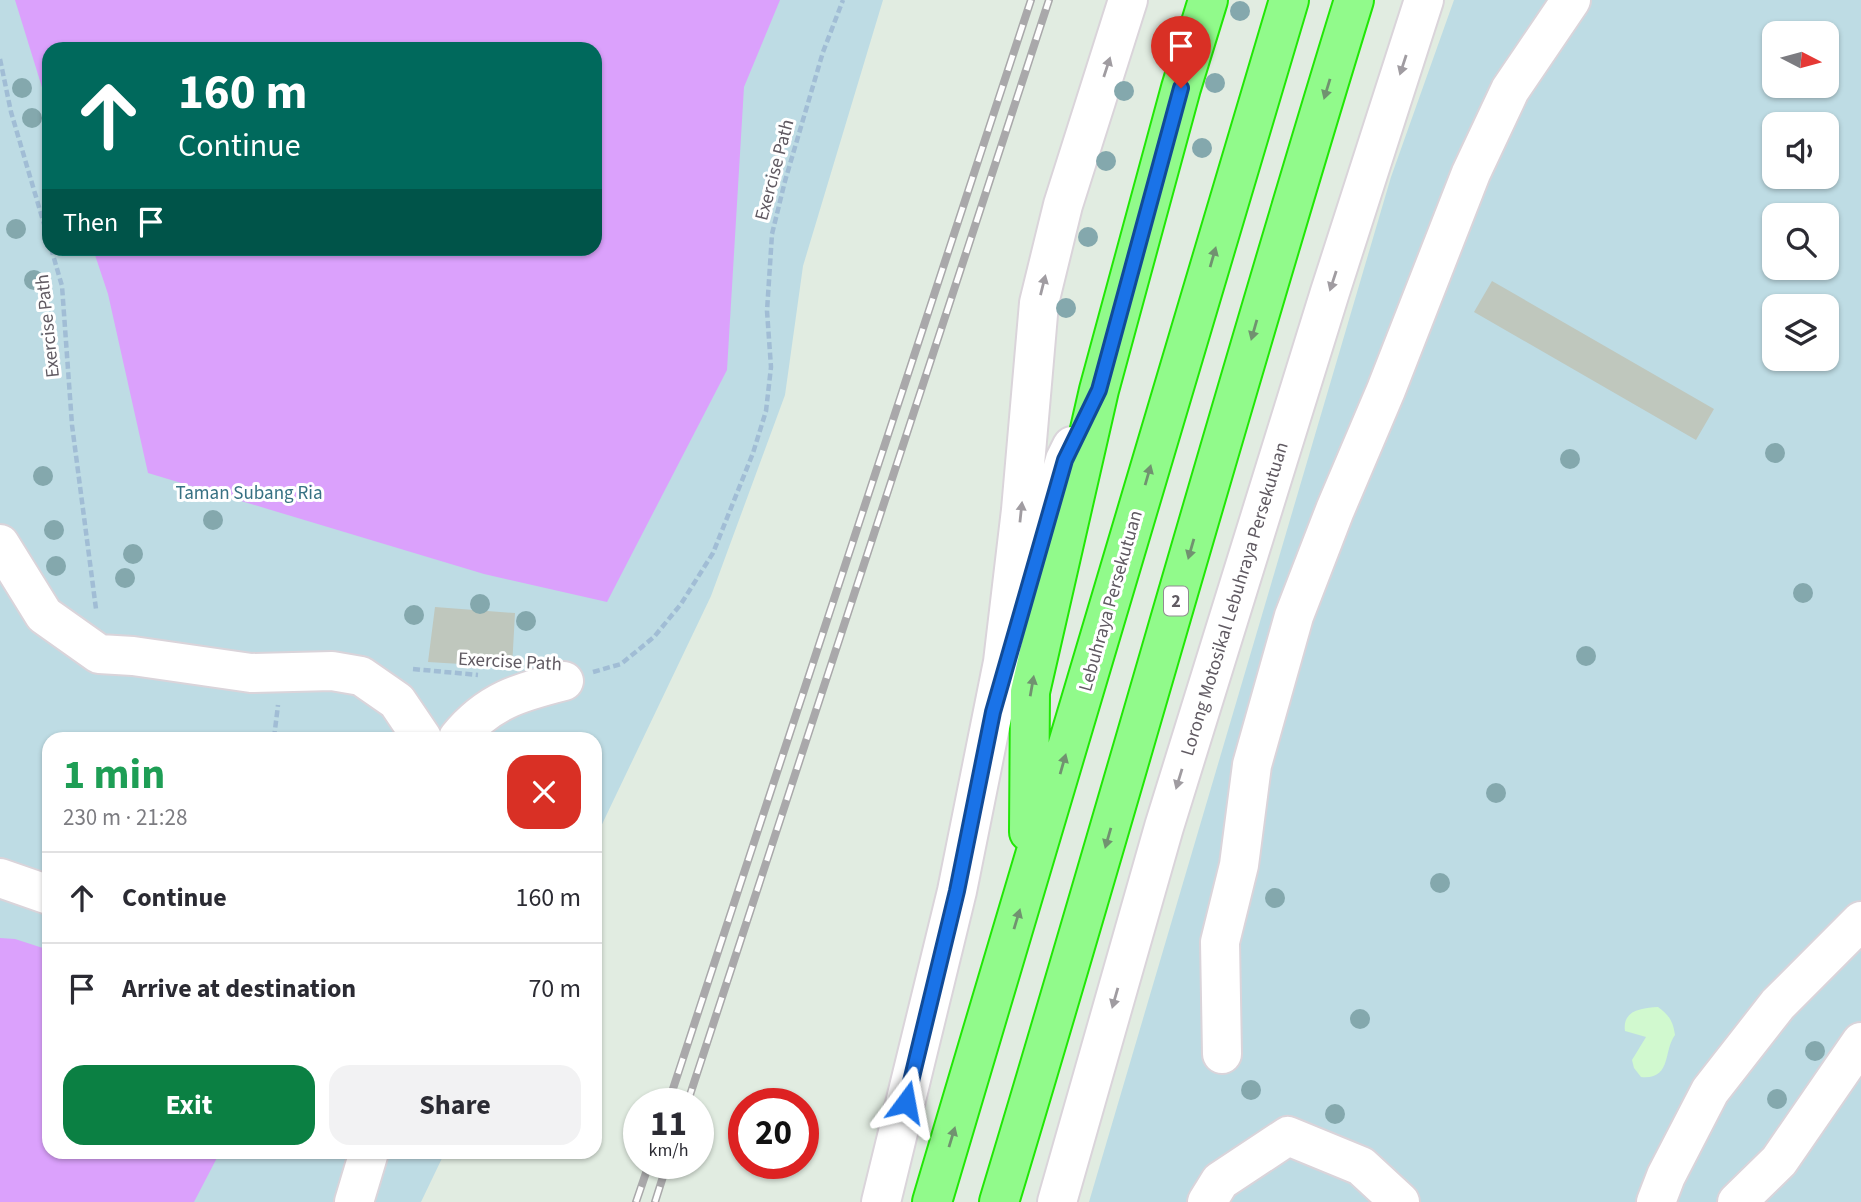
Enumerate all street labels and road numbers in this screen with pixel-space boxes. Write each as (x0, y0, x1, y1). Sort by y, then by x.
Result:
street label: Exercise Path (749, 116, 801, 224)
street label: Exercise Path (29, 273, 67, 379)
street label: Lorong Motosikal Lebuhraya Persekutuan (1174, 439, 1296, 759)
street label: Lebuhraya Persekutuan (1072, 507, 1150, 695)
road number: 2 (1164, 586, 1188, 616)
street label: Exercise Path (457, 646, 563, 678)

